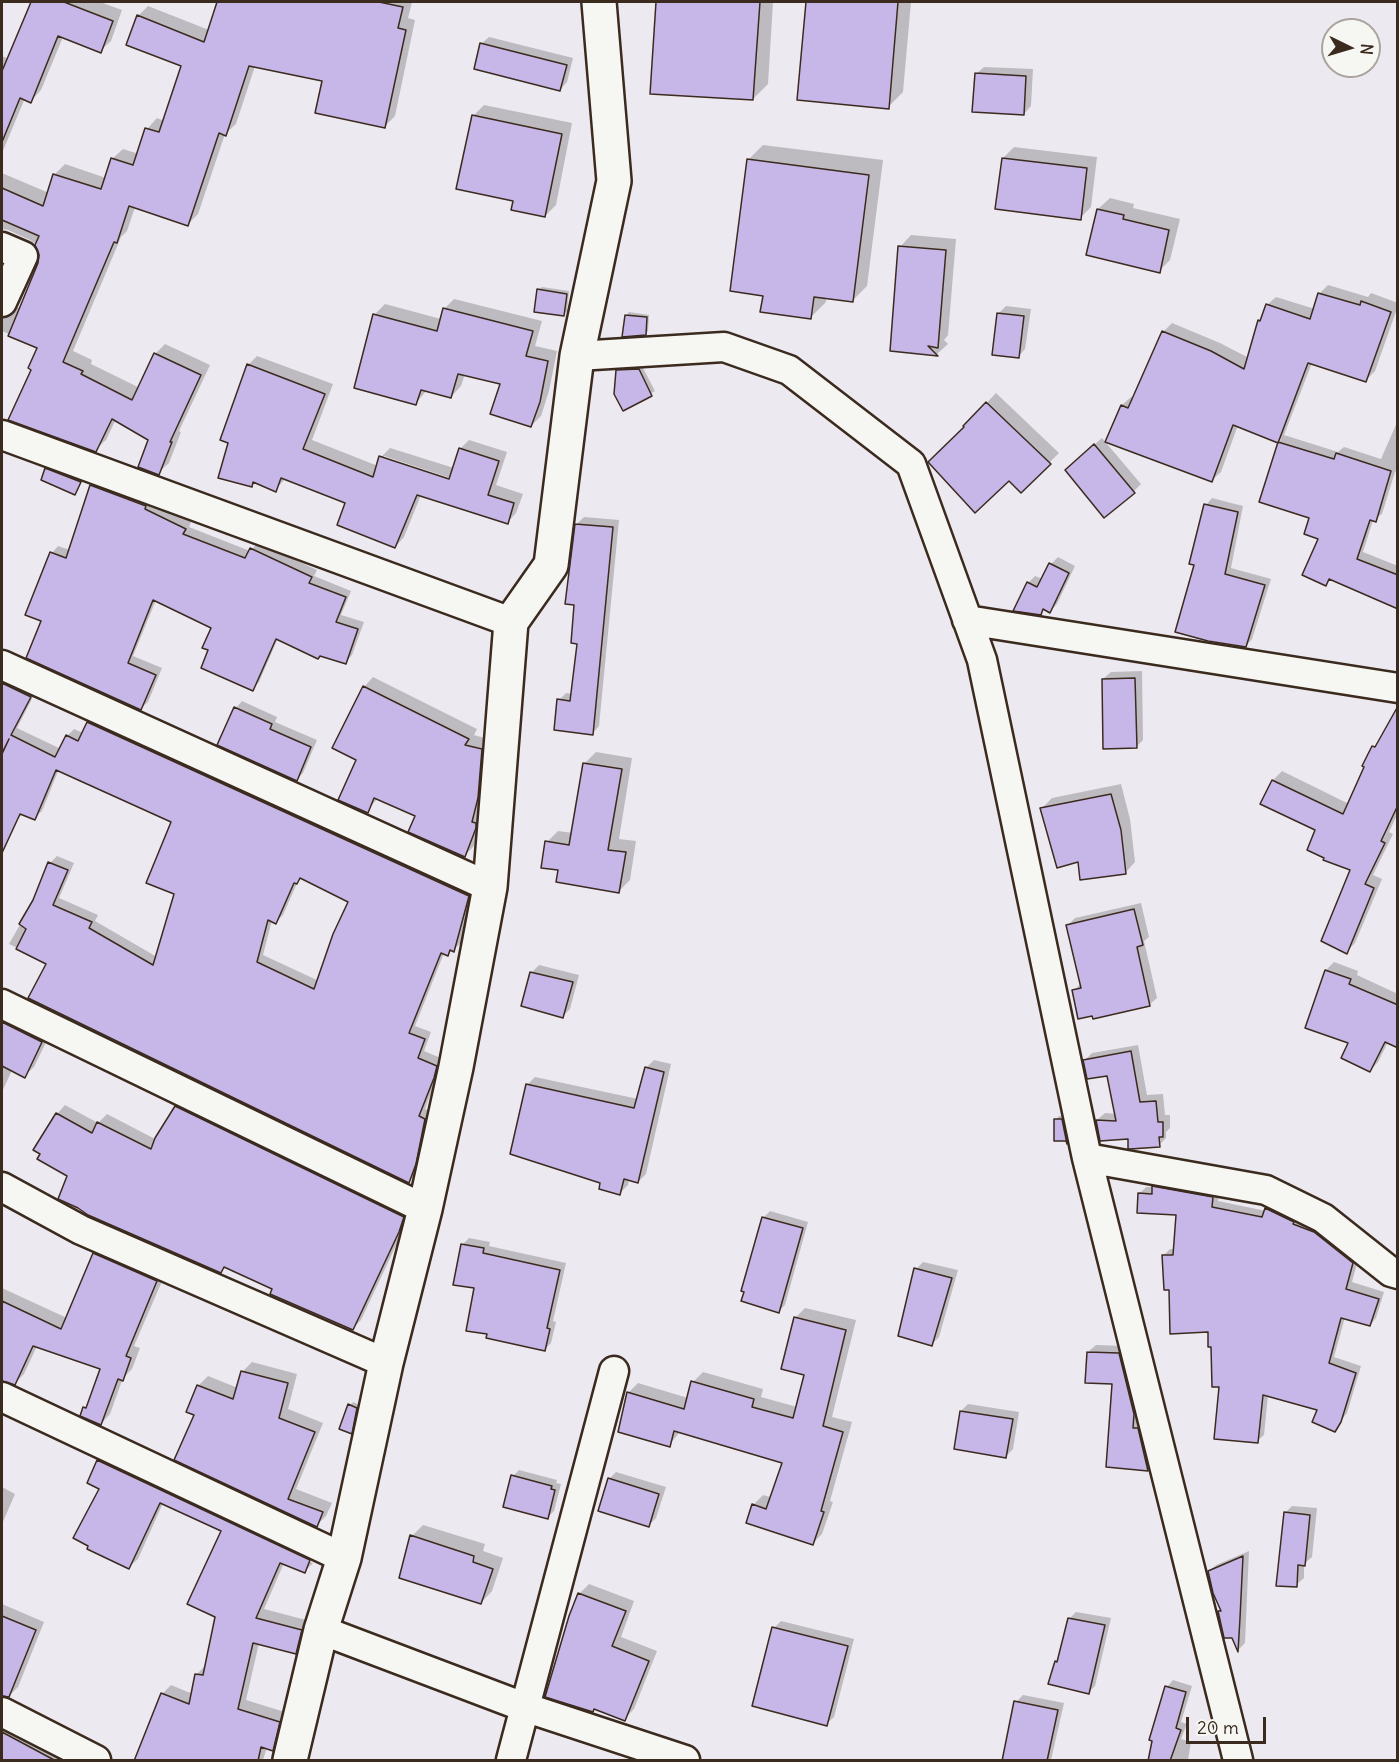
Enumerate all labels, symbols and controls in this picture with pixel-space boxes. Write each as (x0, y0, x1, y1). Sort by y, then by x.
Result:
north arrow (1321, 18, 1381, 78)
text: N (1356, 43, 1377, 56)
scale bar (1189, 1705, 1268, 1743)
text: 20 m (1197, 1716, 1239, 1739)

